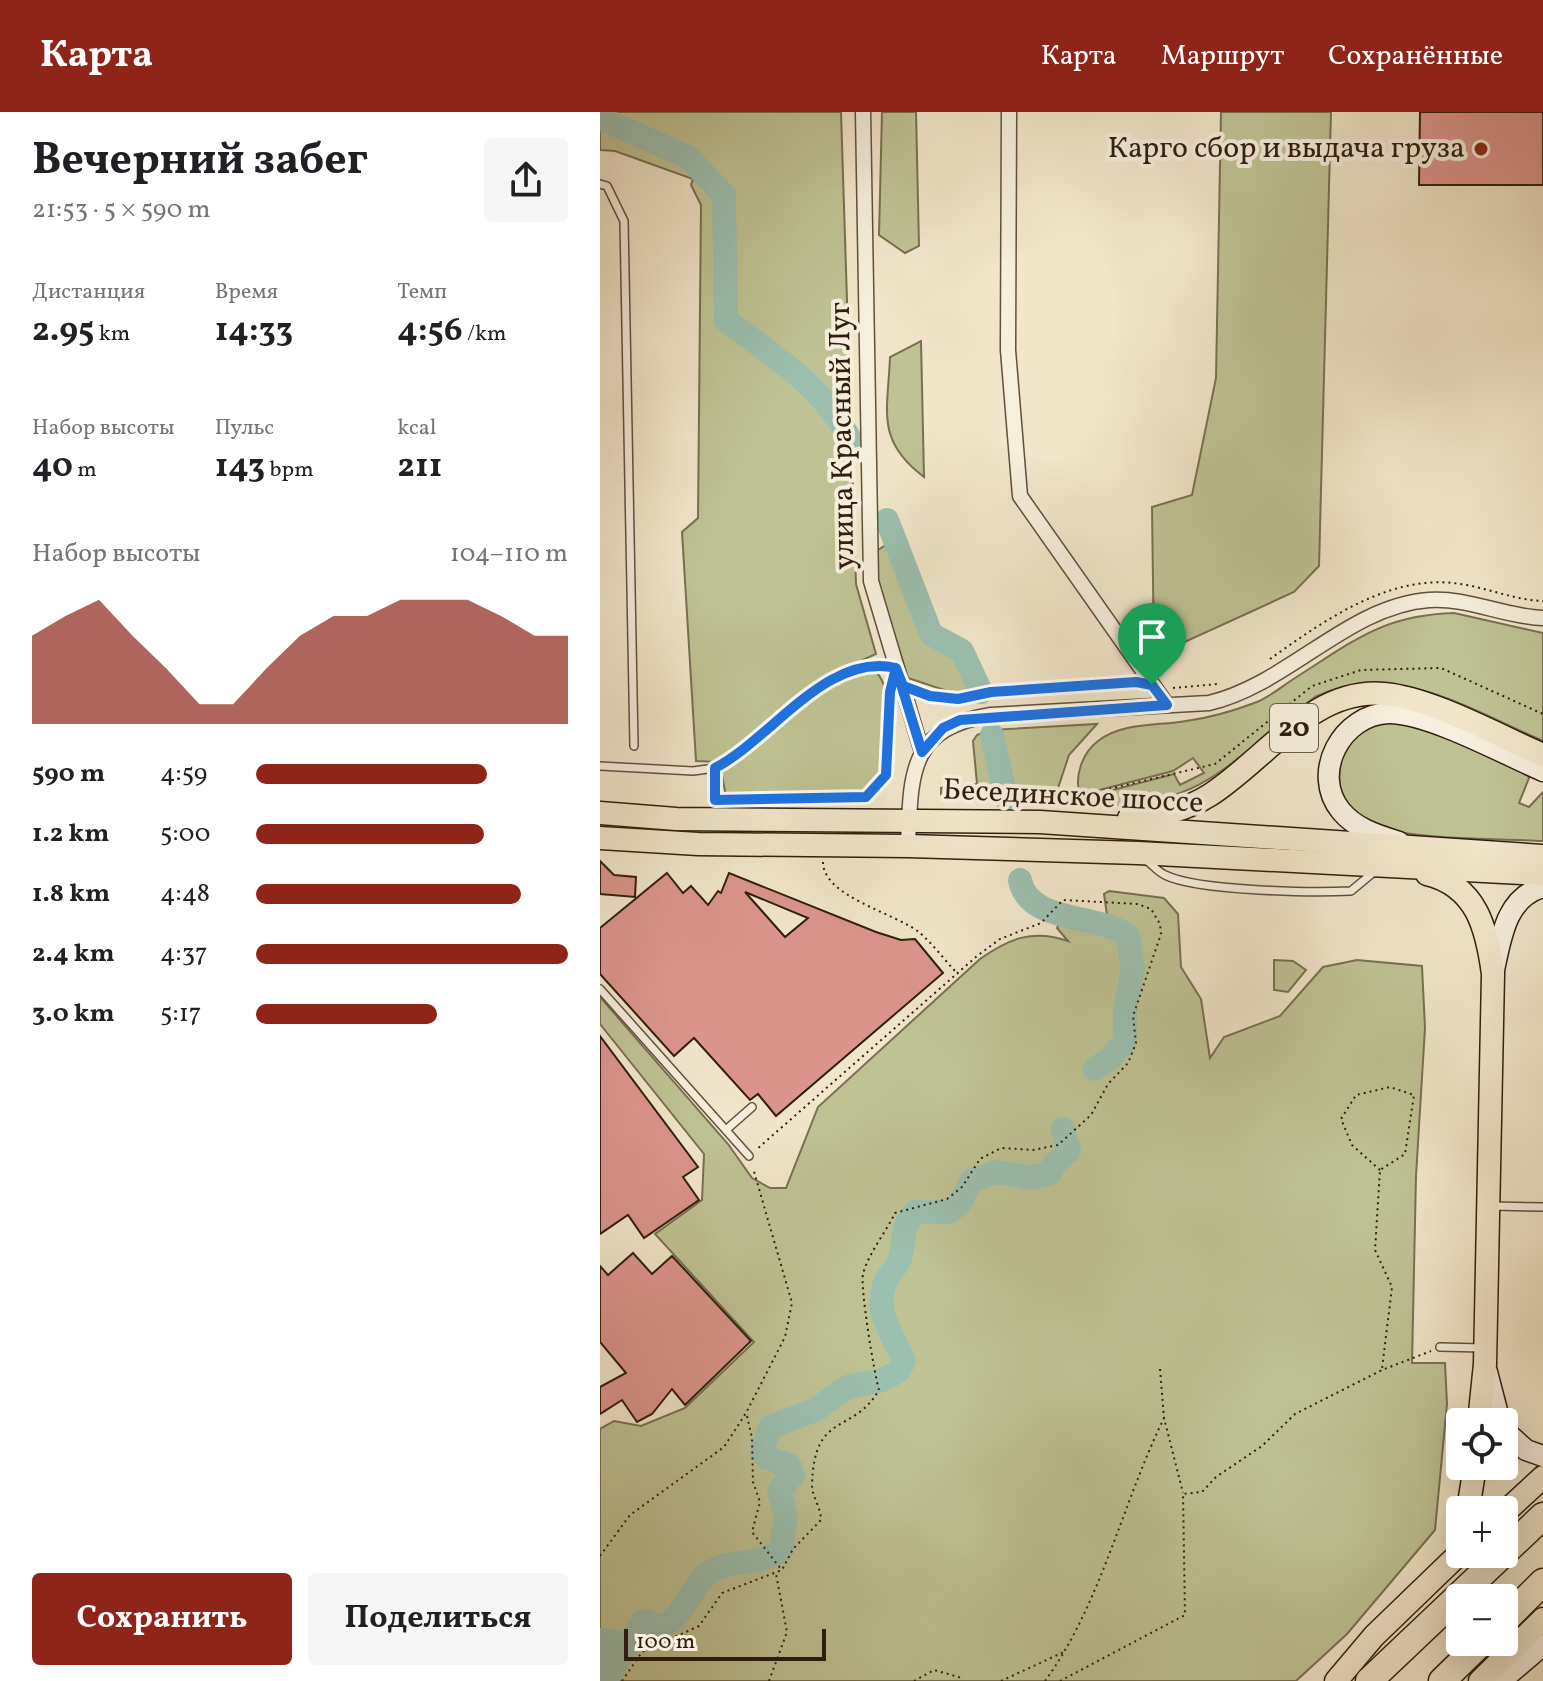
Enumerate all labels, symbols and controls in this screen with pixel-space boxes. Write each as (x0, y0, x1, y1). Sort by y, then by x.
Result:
text: Карта (40, 30, 153, 83)
text: Карта (1041, 37, 1117, 76)
text: Маршрут (1161, 37, 1284, 76)
text: Сохранённые (1328, 37, 1503, 76)
place label: Карго сбор и выдача груза (1108, 128, 1465, 170)
text: Вечерний забег (32, 131, 368, 192)
button: share (484, 138, 568, 222)
marker: Карго сбор и выдача груза (1472, 140, 1490, 158)
text: 21:53 · 5 × 590 m (32, 192, 211, 228)
text: Дистанция (32, 277, 145, 308)
text: Время (215, 277, 278, 308)
text: Темп (397, 277, 447, 308)
street label: улица Красный Луг (820, 302, 866, 570)
text: 2.95 (32, 308, 94, 355)
text: 14:33 (215, 308, 293, 355)
text: 4:56 (397, 308, 463, 355)
text: km (94, 319, 130, 350)
text: /km (463, 319, 507, 350)
text: Набор высоты (32, 413, 175, 444)
text: Пульс (215, 413, 274, 444)
text: kcal (397, 413, 436, 444)
text: 40 (32, 444, 73, 491)
text: 143 (215, 444, 265, 491)
text: 211 (397, 444, 442, 491)
text: m (73, 455, 97, 486)
text: bpm (265, 455, 314, 486)
text: Набор высоты (32, 536, 200, 572)
text: 104–110 m (450, 536, 568, 572)
pin (1118, 603, 1186, 685)
icon: arrive (1130, 615, 1174, 659)
road number: 20 (1270, 704, 1318, 752)
text: 590 m (32, 756, 105, 792)
text: 4:59 (160, 756, 207, 792)
street label: Бесединское шоссе (942, 769, 1204, 825)
text: 1.2 km (32, 816, 109, 852)
text: 5:00 (160, 816, 210, 852)
text: 1.8 km (32, 876, 110, 912)
text: 4:48 (160, 876, 210, 912)
text: 2.4 km (32, 936, 115, 972)
text: 4:37 (160, 936, 208, 972)
text: 3.0 km (32, 996, 115, 1032)
text: 5:17 (160, 996, 201, 1032)
map controls (1446, 1408, 1518, 1656)
button: locate (1446, 1408, 1518, 1480)
button: + (1446, 1496, 1518, 1568)
button: Сохранить (32, 1573, 292, 1665)
button: Поделиться (308, 1573, 568, 1665)
button: − (1446, 1584, 1518, 1656)
scale bar (624, 1625, 826, 1661)
text: 100 m (636, 1627, 695, 1658)

